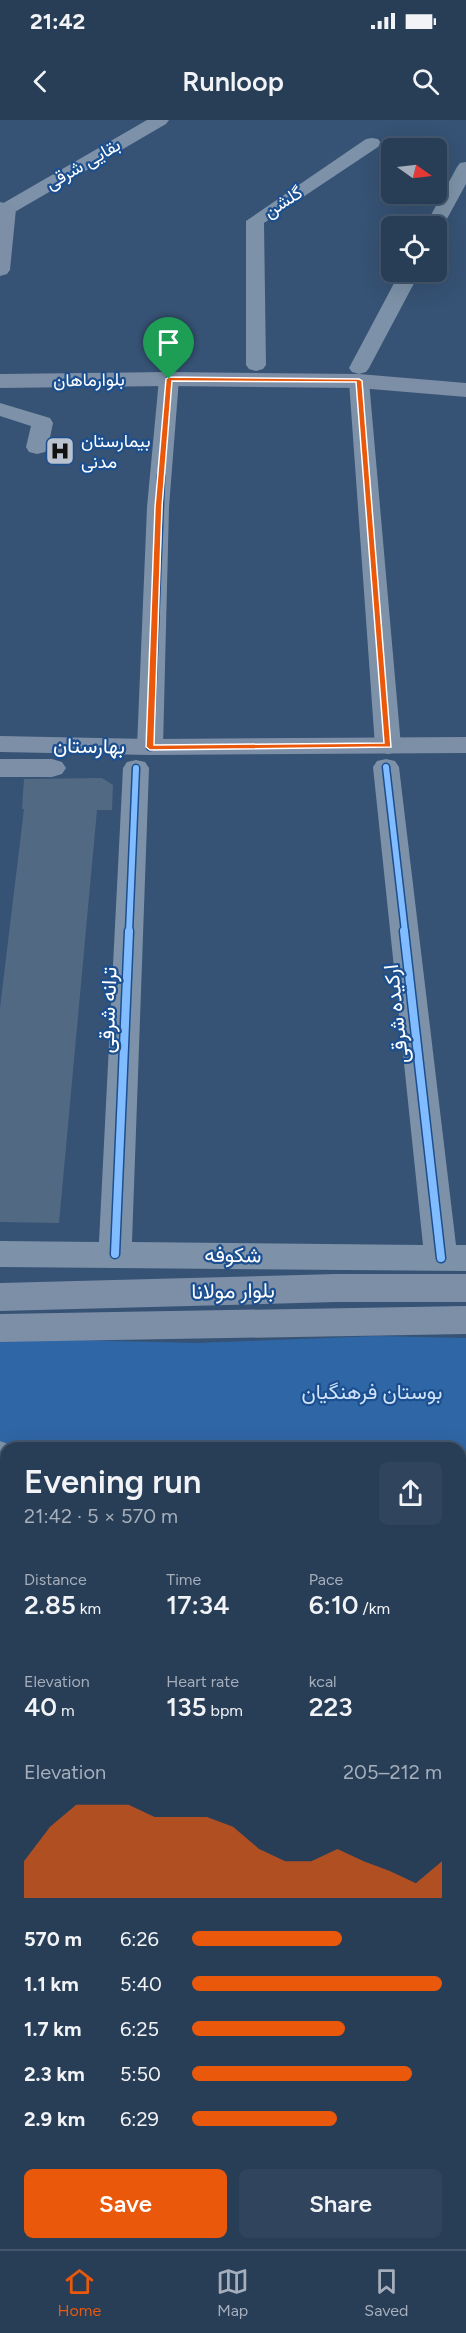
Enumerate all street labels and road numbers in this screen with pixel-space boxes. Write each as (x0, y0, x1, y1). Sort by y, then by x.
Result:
street label: بقایى شرقی (42, 134, 124, 194)
street label: گلشن (259, 181, 307, 223)
street label: بلوارماهان (53, 368, 125, 392)
street label: بهارستان (53, 732, 125, 760)
street label: ارکیده شرقی (378, 963, 414, 1065)
street label: ترانه شرقی (93, 966, 123, 1054)
street label: شکوفه (204, 1242, 262, 1268)
street label: بلوار مولانا (191, 1277, 275, 1305)

